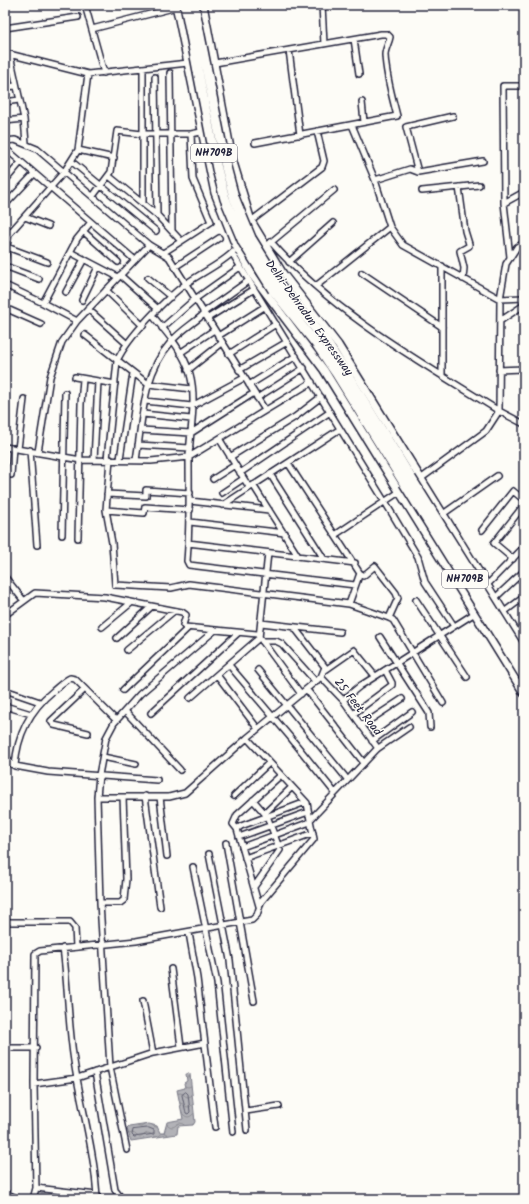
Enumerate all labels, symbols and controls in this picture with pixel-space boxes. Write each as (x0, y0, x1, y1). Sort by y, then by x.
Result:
road number: NH709B (191, 144, 237, 162)
street label: Delhi-Dehradun Expressway (260, 256, 358, 380)
road number: NH709B (442, 570, 488, 588)
street label: 25 Feet Road (329, 674, 387, 741)

